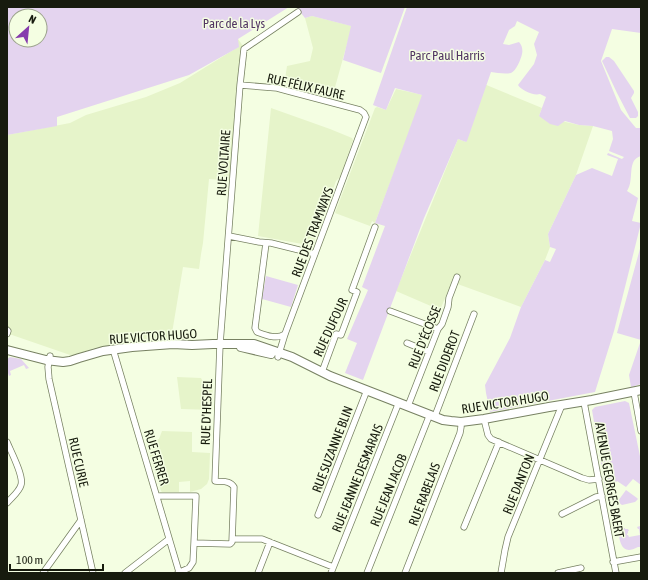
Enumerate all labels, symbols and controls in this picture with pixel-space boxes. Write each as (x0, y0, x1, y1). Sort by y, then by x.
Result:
north arrow (8, 8, 48, 48)
text: N (27, 12, 38, 26)
park label: Parc de la Lys (203, 16, 266, 31)
park label: Parc Paul Harris (409, 48, 485, 63)
street label: RUE FÉLIX FAURE (266, 70, 347, 103)
street label: RUE VOLTAIRE (214, 129, 233, 197)
street label: RUE DES TRAMWAYS (288, 185, 337, 279)
street label: RUE DUFOUR (310, 295, 351, 359)
street label: RUE D'ÉCOSSE (405, 303, 444, 371)
street label: RUE VICTOR HUGO (109, 326, 198, 347)
street label: RUE DIDEROT (426, 328, 463, 394)
street label: RUE D'HESPEL (198, 379, 215, 445)
street label: RUE VICTOR HUGO (460, 388, 550, 417)
street label: RUE SUZANNE BLIN (309, 404, 356, 495)
street label: RUE JEANNE DESMARAIS (329, 421, 386, 534)
street label: AVENUE GEORGES BAERT (592, 421, 627, 539)
street label: RUE FERRER (141, 428, 172, 487)
street label: RUE CURIE (66, 436, 92, 489)
street label: RUE JEAN JACOB (367, 451, 410, 529)
street label: RUE DANTON (500, 452, 537, 516)
street label: RUE RABELAIS (406, 460, 444, 528)
scale bar (10, 546, 103, 572)
text: 100 m (16, 553, 43, 567)

